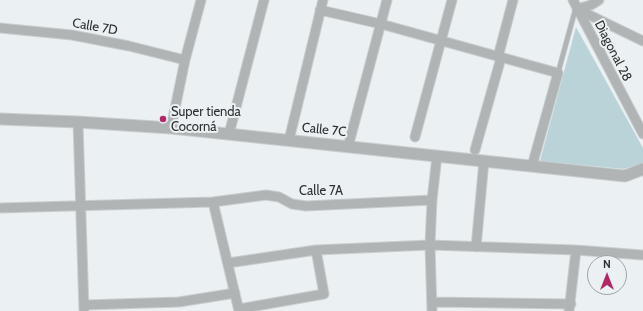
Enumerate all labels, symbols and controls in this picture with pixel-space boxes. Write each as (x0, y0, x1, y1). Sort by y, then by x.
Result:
street label: Calle 7D (71, 15, 119, 39)
street label: Diagonal 28 (591, 18, 635, 84)
place label: Super tienda Cocorná (171, 104, 241, 135)
marker: Super tienda Cocorná (158, 114, 168, 124)
street label: Calle 7C (301, 120, 347, 140)
street label: Calle 7A (299, 183, 343, 199)
north arrow (587, 255, 627, 295)
text: N (603, 257, 611, 271)

